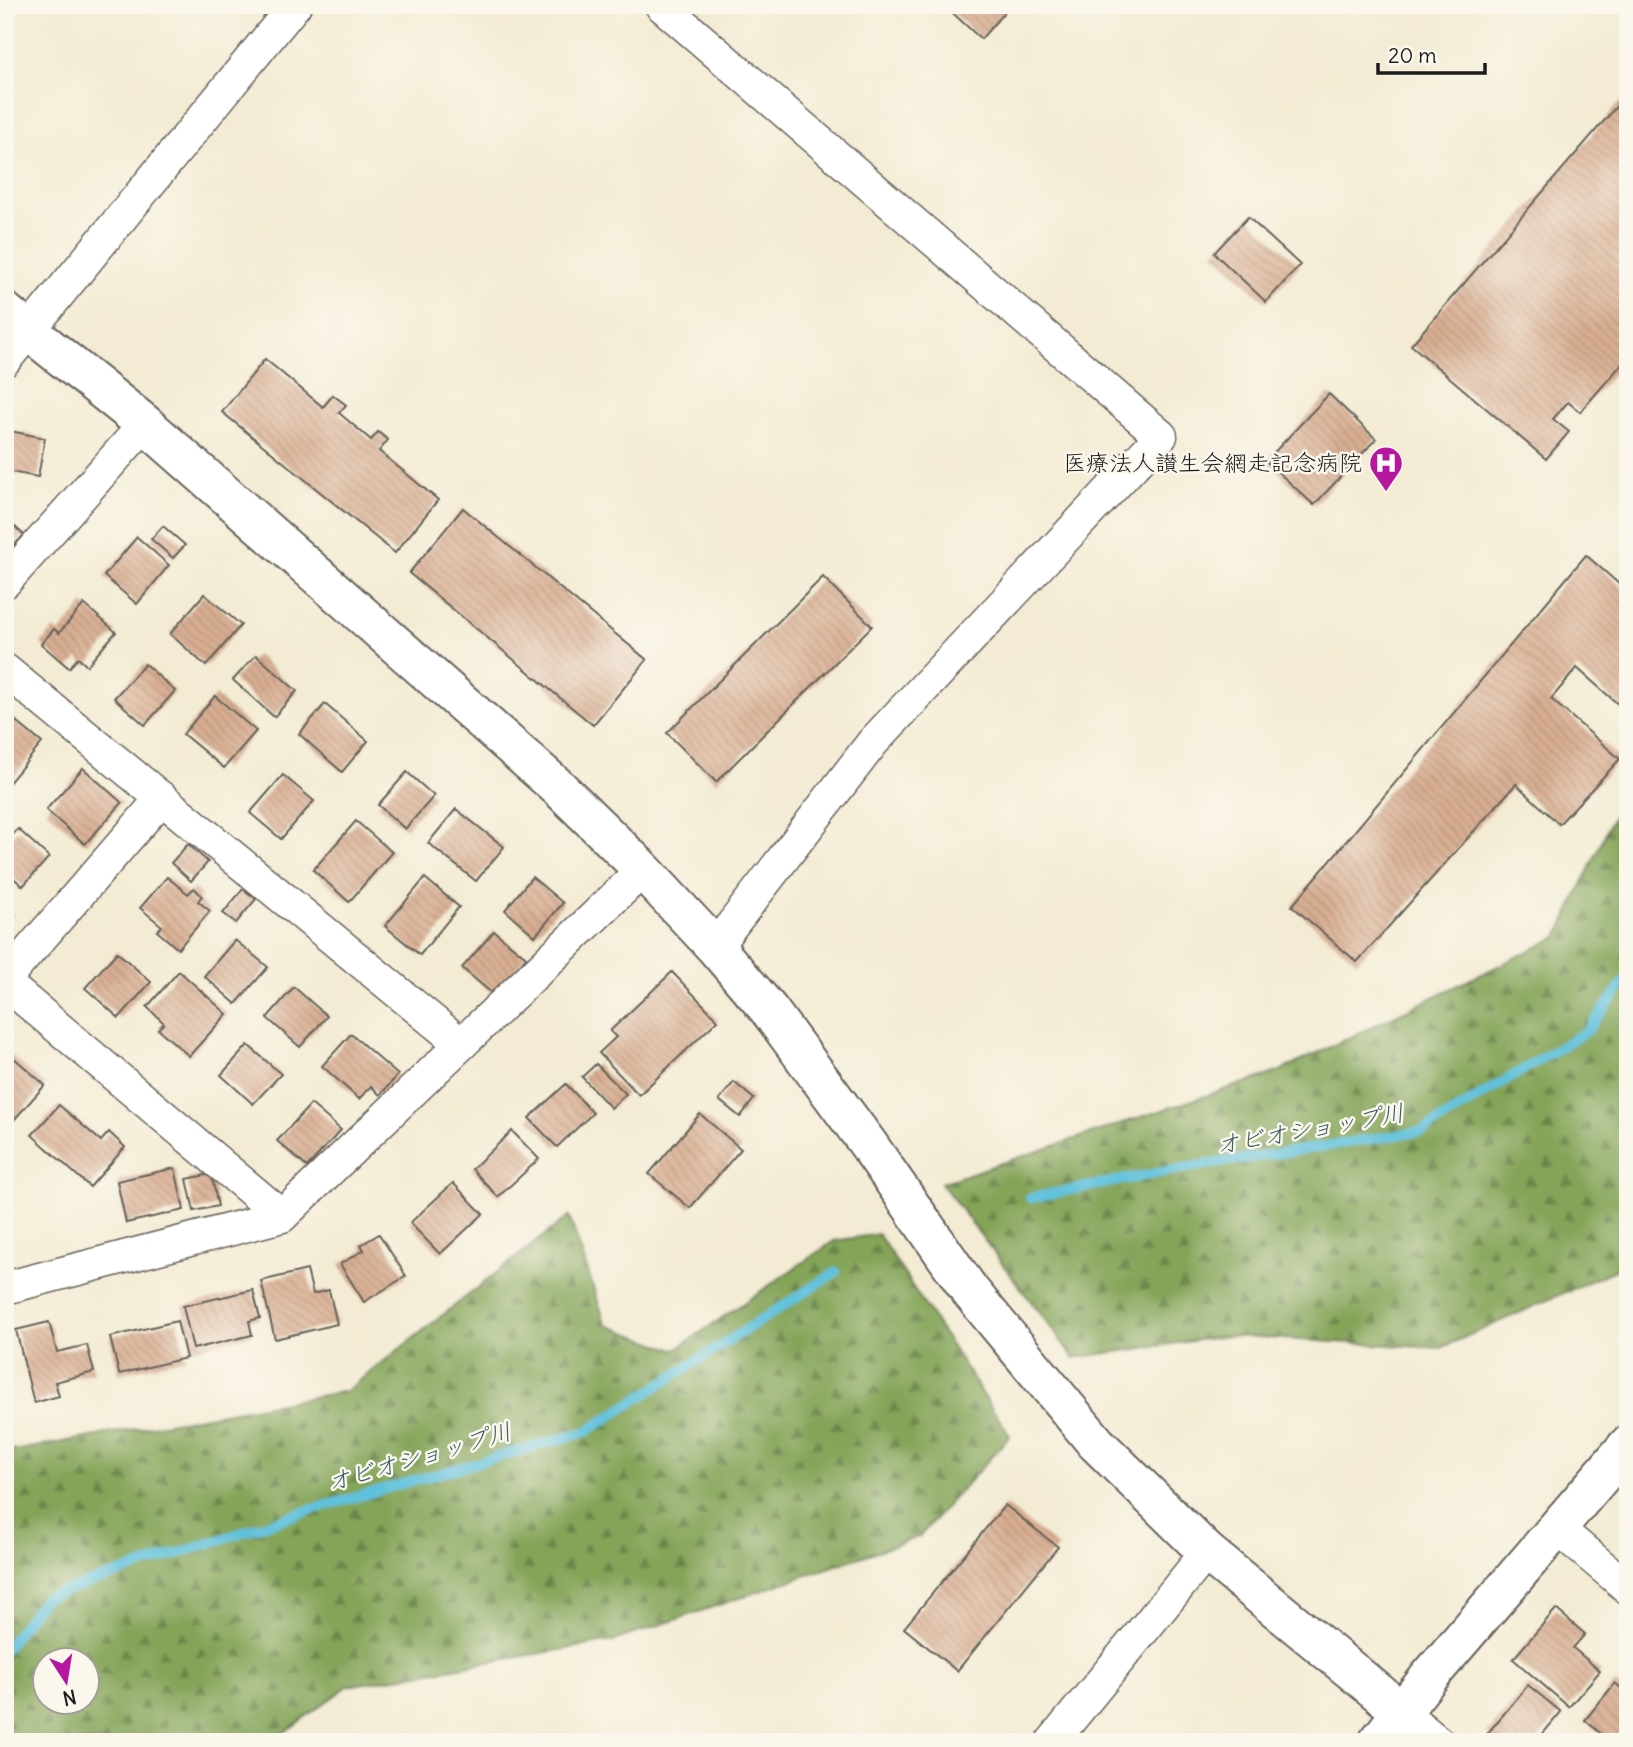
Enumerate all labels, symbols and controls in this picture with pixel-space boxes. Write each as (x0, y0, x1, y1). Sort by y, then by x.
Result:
scale bar (1378, 32, 1484, 76)
text: 20 m (1388, 42, 1437, 69)
hospital icon: 医療法人讃生会網走記念病院 (1367, 444, 1405, 493)
place label: 医療法人讃生会網走記念病院 (1063, 448, 1362, 477)
water label: オビオショップ川 (1213, 1097, 1407, 1159)
water label: オビオショップ川 (323, 1415, 515, 1497)
north arrow (32, 1646, 102, 1716)
text: N (61, 1685, 78, 1711)

